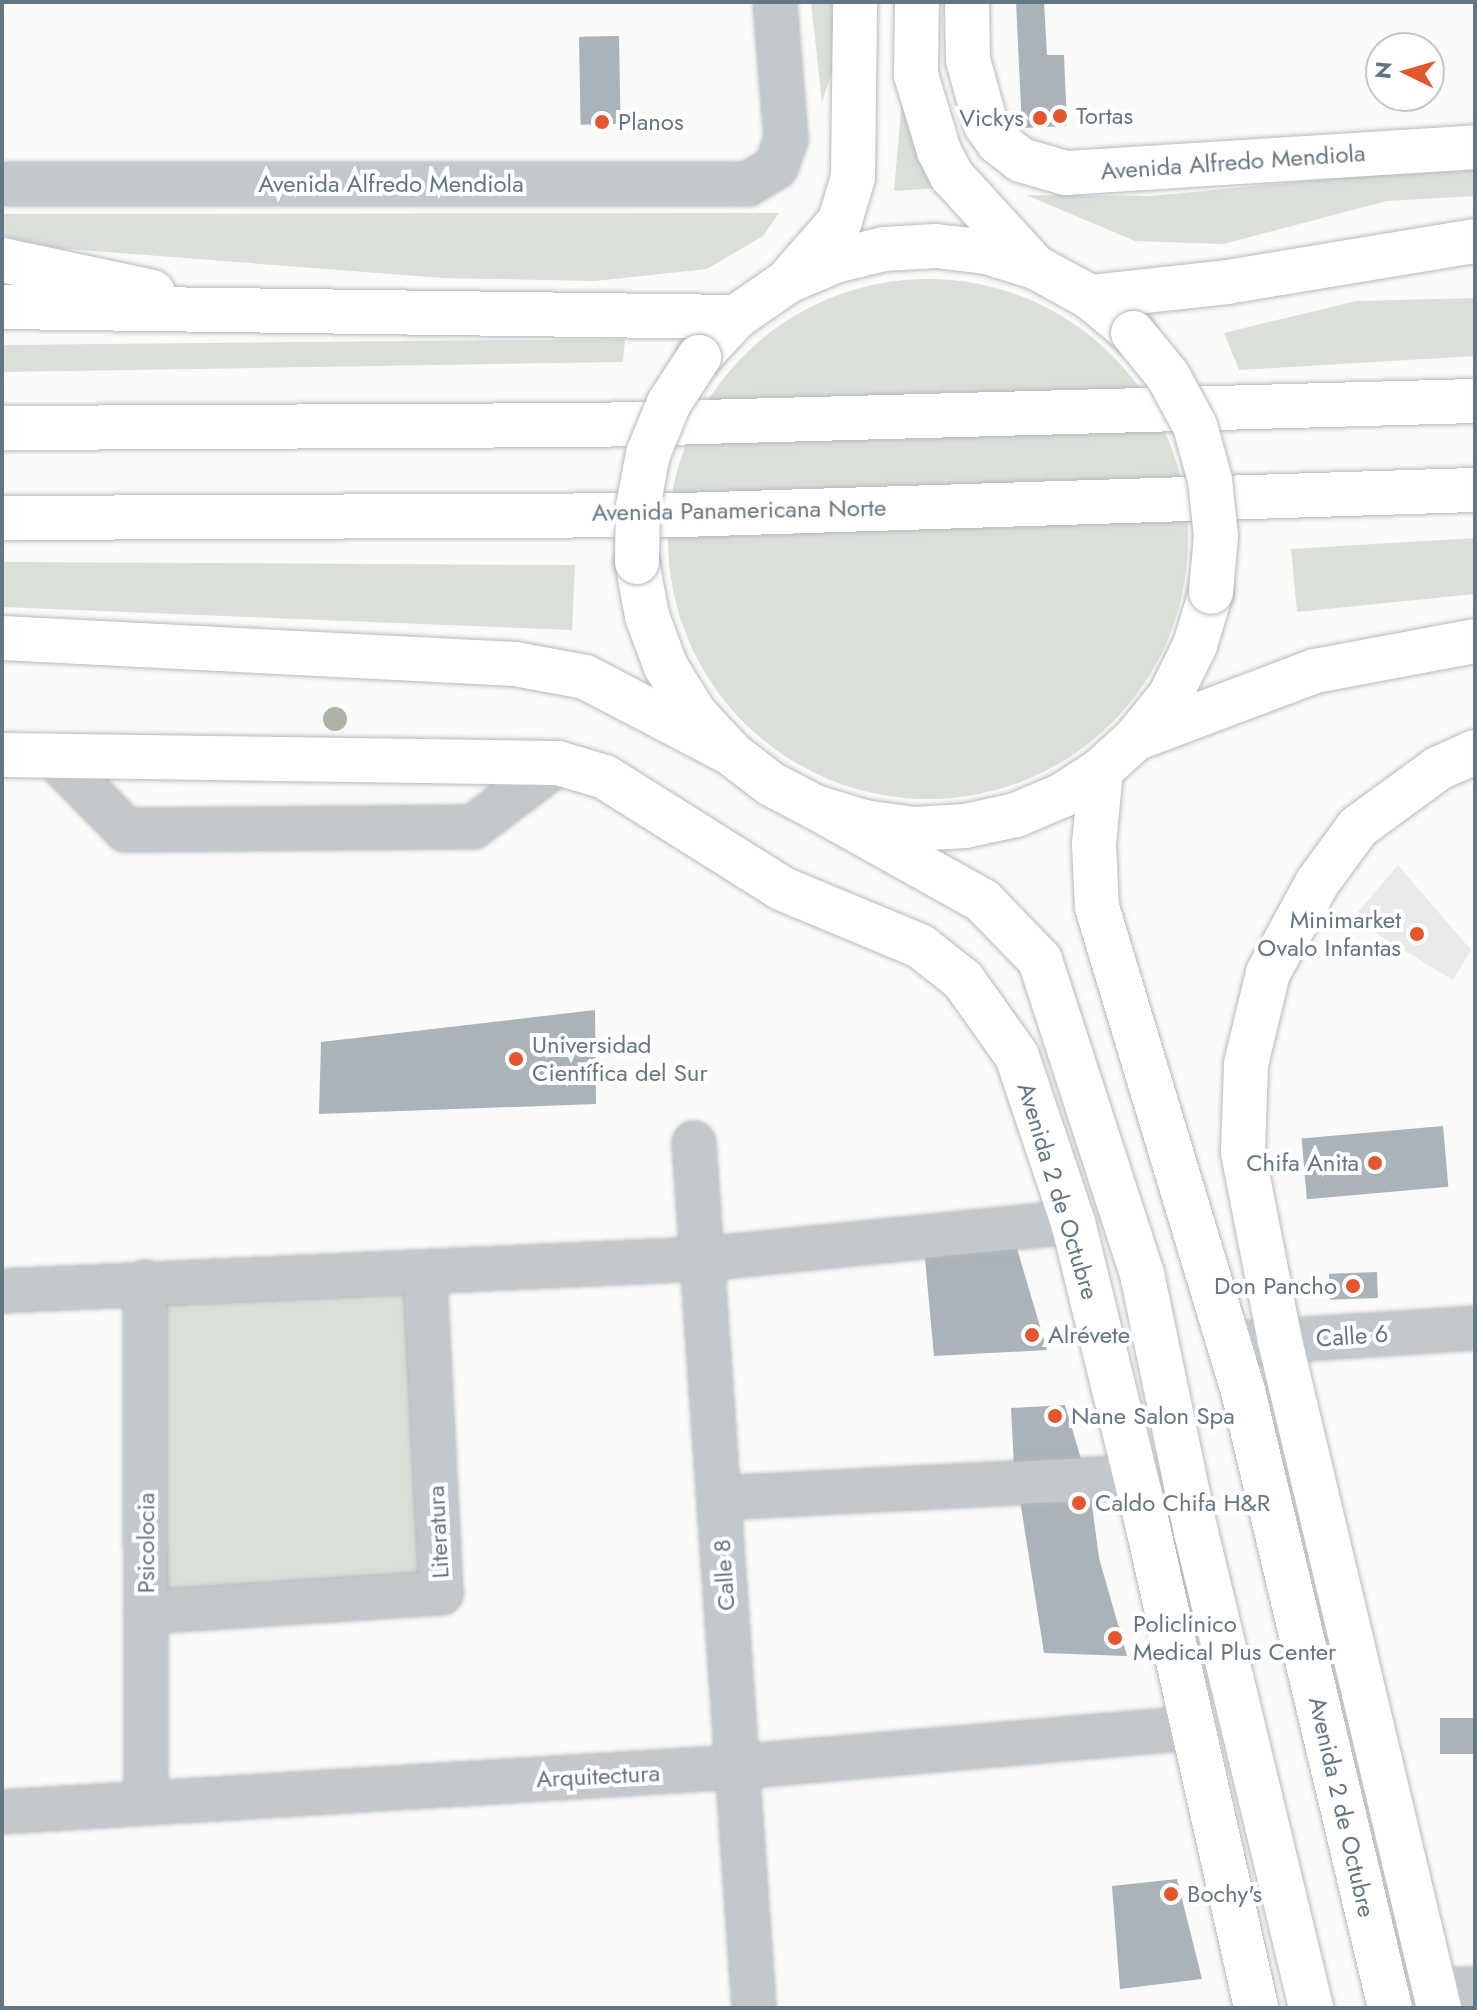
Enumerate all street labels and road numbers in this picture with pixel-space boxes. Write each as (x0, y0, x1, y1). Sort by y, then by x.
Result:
street label: Avenida Alfredo Mendiola (1100, 138, 1366, 186)
street label: Avenida Alfredo Mendiola (258, 170, 524, 198)
street label: Avenida Panamericana Norte (591, 493, 887, 527)
street label: Avenida 2 de Octubre (1011, 1079, 1105, 1303)
street label: Calle 6 (1315, 1319, 1389, 1353)
street label: Literatura (421, 1485, 455, 1579)
street label: Psicolocia (132, 1493, 160, 1593)
street label: Calle 8 (707, 1538, 741, 1612)
street label: Avenida 2 de Octubre (1303, 1694, 1381, 1920)
street label: Arquitectura (535, 1758, 661, 1794)

